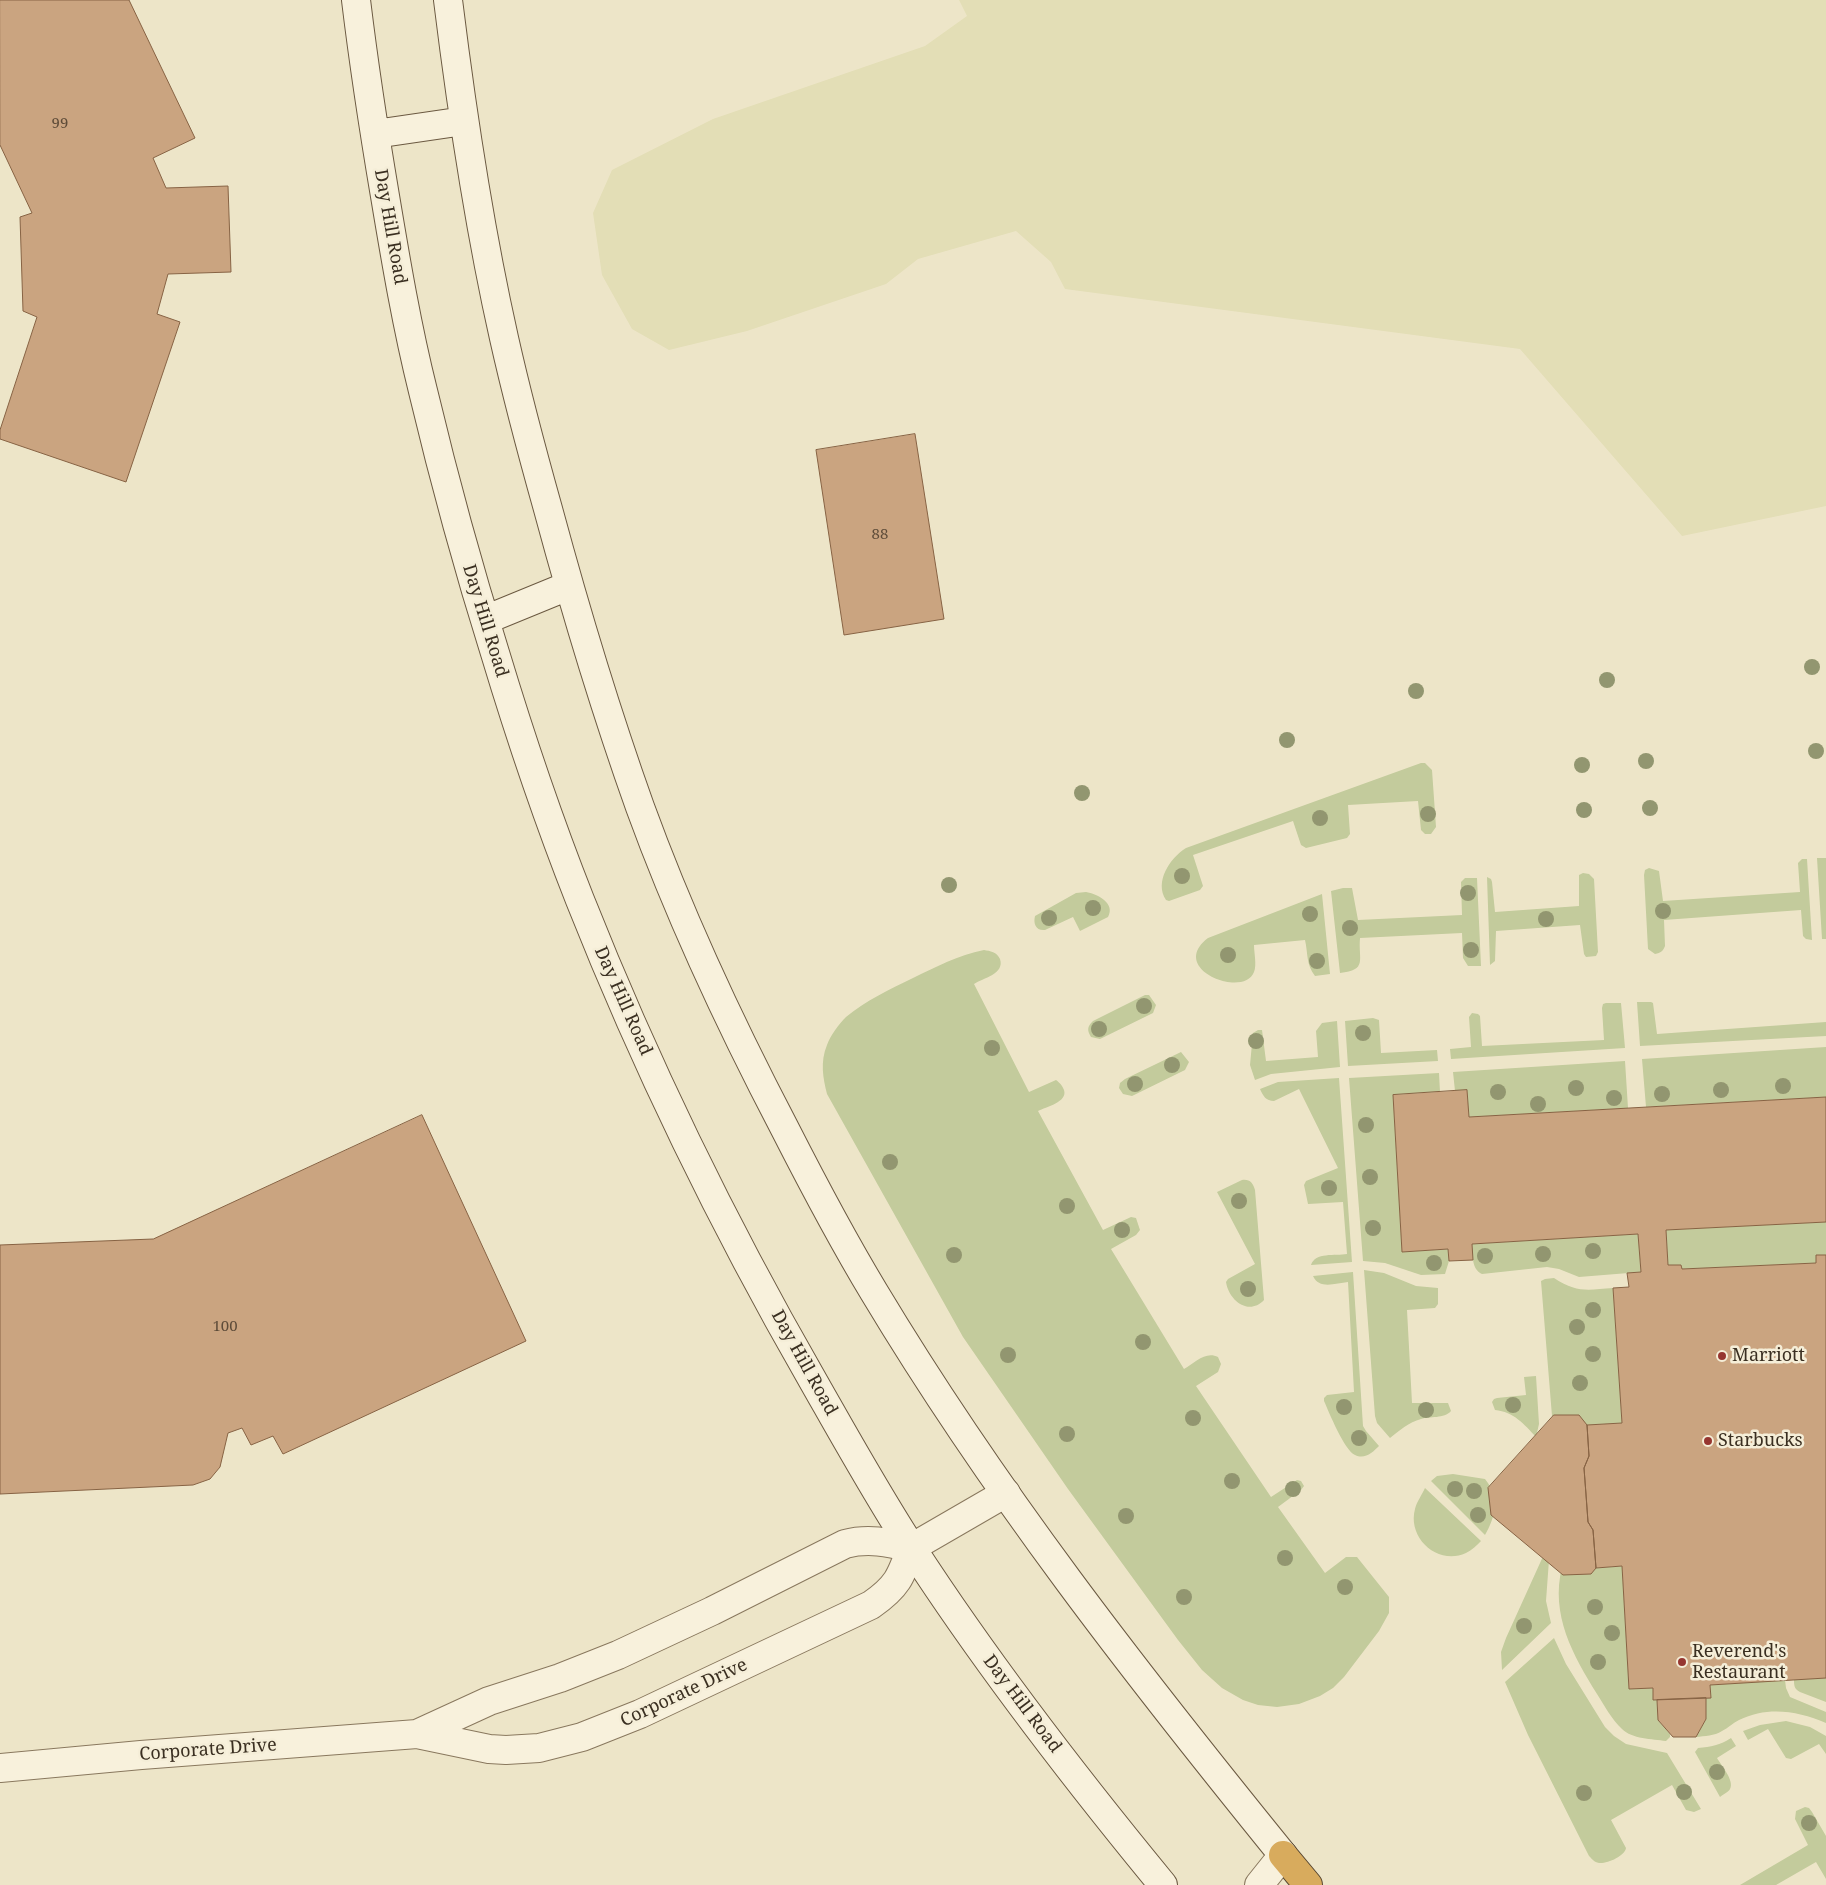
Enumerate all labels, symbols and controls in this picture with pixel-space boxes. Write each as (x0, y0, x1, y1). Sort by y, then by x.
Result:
house number: 99 (52, 115, 68, 133)
street label: Day Hill Road (369, 168, 411, 286)
house number: 88 (872, 526, 888, 544)
street label: Day Hill Road (458, 562, 512, 680)
street label: Day Hill Road (589, 943, 657, 1059)
street label: Day Hill Road (766, 1307, 842, 1419)
house number: 100 (212, 1318, 238, 1336)
place label: Marriott (1732, 1345, 1805, 1367)
marker: Marriott (1716, 1350, 1728, 1362)
place label: Starbucks (1718, 1430, 1803, 1452)
marker: Starbucks (1702, 1435, 1714, 1447)
place label: Reverend's Restaurant (1692, 1641, 1786, 1684)
street label: Day Hill Road (978, 1651, 1066, 1757)
street label: Corporate Drive (617, 1654, 751, 1732)
marker: Reverend's Restaurant (1676, 1656, 1688, 1668)
street label: Corporate Drive (139, 1734, 277, 1766)

